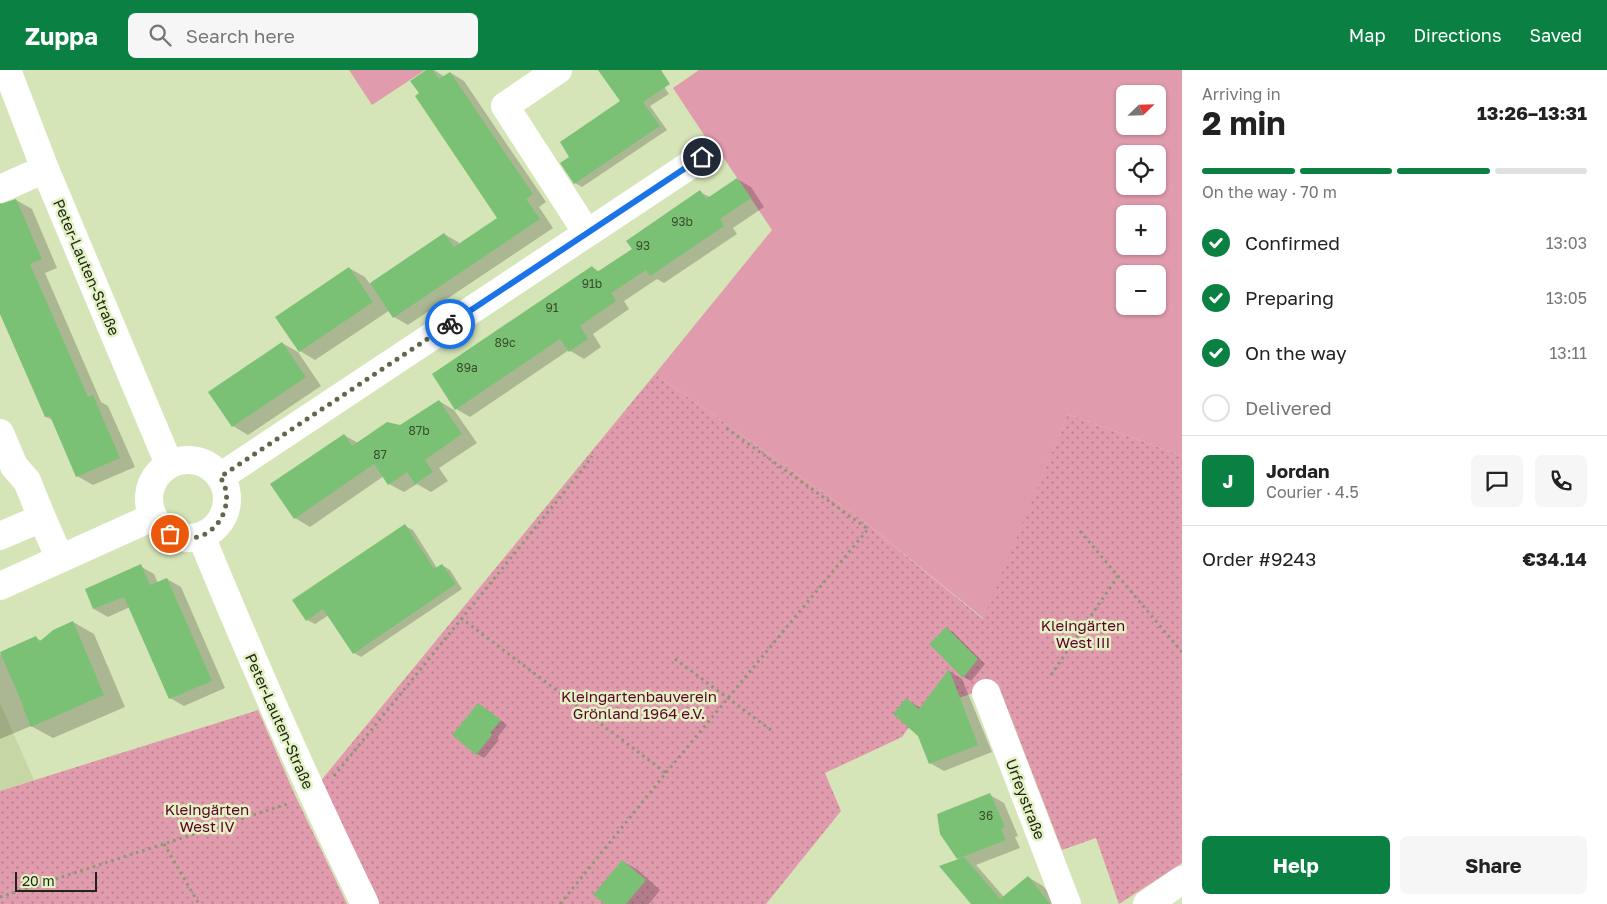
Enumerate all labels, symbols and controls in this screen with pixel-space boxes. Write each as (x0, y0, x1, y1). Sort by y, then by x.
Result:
search box (128, 13, 478, 58)
text: Zuppa (25, 21, 98, 50)
icon: search (146, 21, 174, 49)
text: Search here (186, 24, 295, 47)
text: Map (1349, 24, 1385, 46)
text: Directions (1413, 24, 1501, 46)
text: Saved (1529, 24, 1582, 46)
text: Arriving in (1202, 84, 1281, 104)
north arrow (1116, 85, 1166, 135)
map controls (1116, 85, 1166, 315)
text: 13:26–13:31 (1477, 101, 1587, 124)
text: 2 min (1202, 104, 1286, 142)
pin (681, 136, 723, 178)
icon: home (688, 143, 716, 171)
button: locate (1116, 145, 1166, 195)
text: On the way · 70 m (1202, 182, 1337, 202)
street label: Peter-Lauten-Straße (50, 196, 124, 338)
button: + (1116, 205, 1166, 255)
house number: 93b (671, 214, 693, 229)
icon: check (1202, 229, 1230, 257)
text: Confirmed (1245, 231, 1340, 254)
text: 13:03 (1546, 233, 1587, 253)
house number: 93 (636, 238, 650, 253)
button: − (1116, 265, 1166, 315)
house number: 91b (582, 276, 602, 291)
icon: check (1202, 284, 1230, 312)
text: Preparing (1245, 286, 1334, 309)
text: 13:05 (1546, 288, 1587, 308)
courier (425, 299, 475, 349)
house number: 91 (545, 300, 559, 315)
icon: bike (436, 310, 464, 338)
house number: 89c (494, 335, 516, 350)
icon: check (1202, 339, 1230, 367)
text: On the way (1245, 341, 1347, 364)
text: 13:11 (1550, 343, 1587, 363)
house number: 89a (456, 360, 478, 375)
text: Delivered (1245, 396, 1332, 419)
house number: 87b (408, 423, 430, 438)
house number: 87 (373, 447, 387, 462)
button: chat (1471, 455, 1523, 507)
button: phone (1535, 455, 1587, 507)
text: Jordan (1266, 459, 1330, 482)
text: J (1223, 469, 1233, 492)
text: Courier · 4.5 (1266, 482, 1359, 502)
pin (149, 513, 191, 555)
icon: bag (156, 520, 184, 548)
text: Order #9243 (1202, 547, 1316, 570)
text: €34.14 (1522, 547, 1587, 570)
park label: Kleingärten West III (1041, 616, 1125, 651)
street label: Peter-Lauten-Straße (242, 650, 318, 792)
park label: Kleingartenbauverein Grönland 1964 e.V. (561, 687, 717, 722)
street label: Urfeystraße (1002, 756, 1050, 842)
park label: Kleingärten West IV (165, 800, 249, 835)
house number: 36 (979, 808, 993, 823)
button: Help (1202, 836, 1390, 894)
button: Share (1400, 836, 1587, 894)
scale bar (15, 869, 98, 892)
text: 20 m (22, 872, 55, 889)

